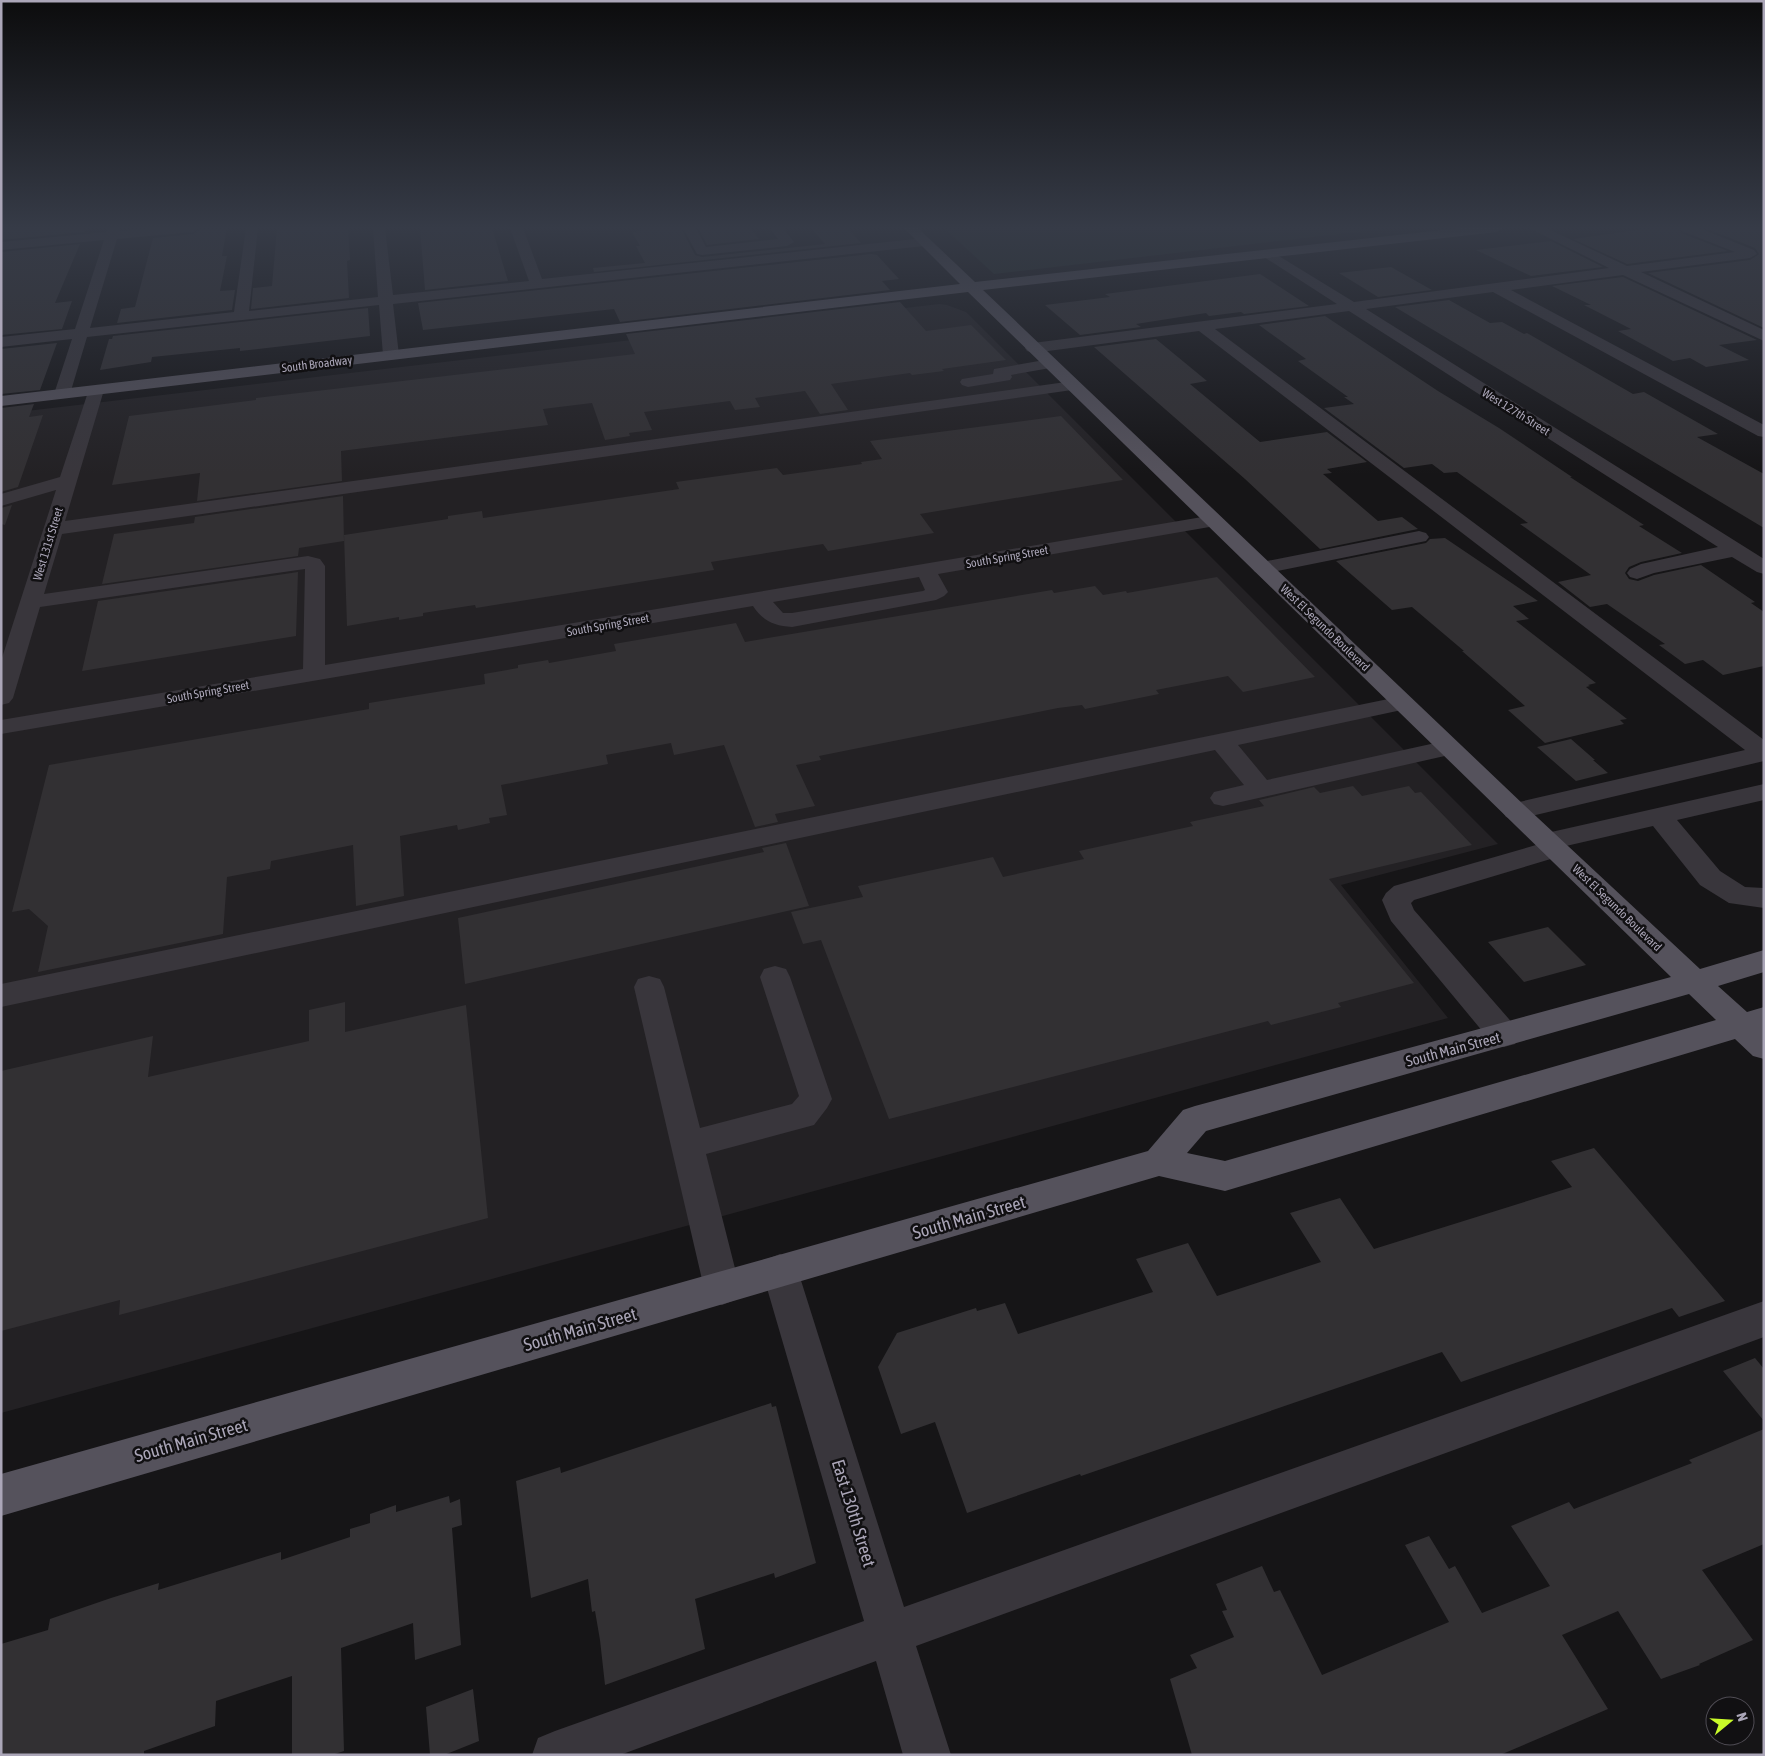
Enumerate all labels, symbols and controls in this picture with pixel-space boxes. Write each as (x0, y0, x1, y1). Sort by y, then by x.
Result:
street label: South Broadway (281, 353, 353, 375)
street label: West 127th Street (1480, 386, 1553, 439)
street label: West 131st Street (30, 505, 66, 582)
street label: South Spring Street (965, 543, 1050, 571)
street label: West El Segundo Boulevard (1278, 582, 1372, 674)
street label: South Spring Street (566, 611, 651, 639)
street label: South Spring Street (166, 678, 251, 706)
street label: West El Segundo Boulevard (1570, 862, 1664, 954)
street label: South Main Street (1404, 1028, 1502, 1070)
street label: South Main Street (910, 1191, 1028, 1243)
street label: South Main Street (521, 1303, 639, 1355)
street label: South Main Street (132, 1414, 250, 1466)
street label: East 130th Street (828, 1457, 880, 1569)
north arrow (1705, 1696, 1755, 1746)
text: N (1733, 1711, 1751, 1723)

